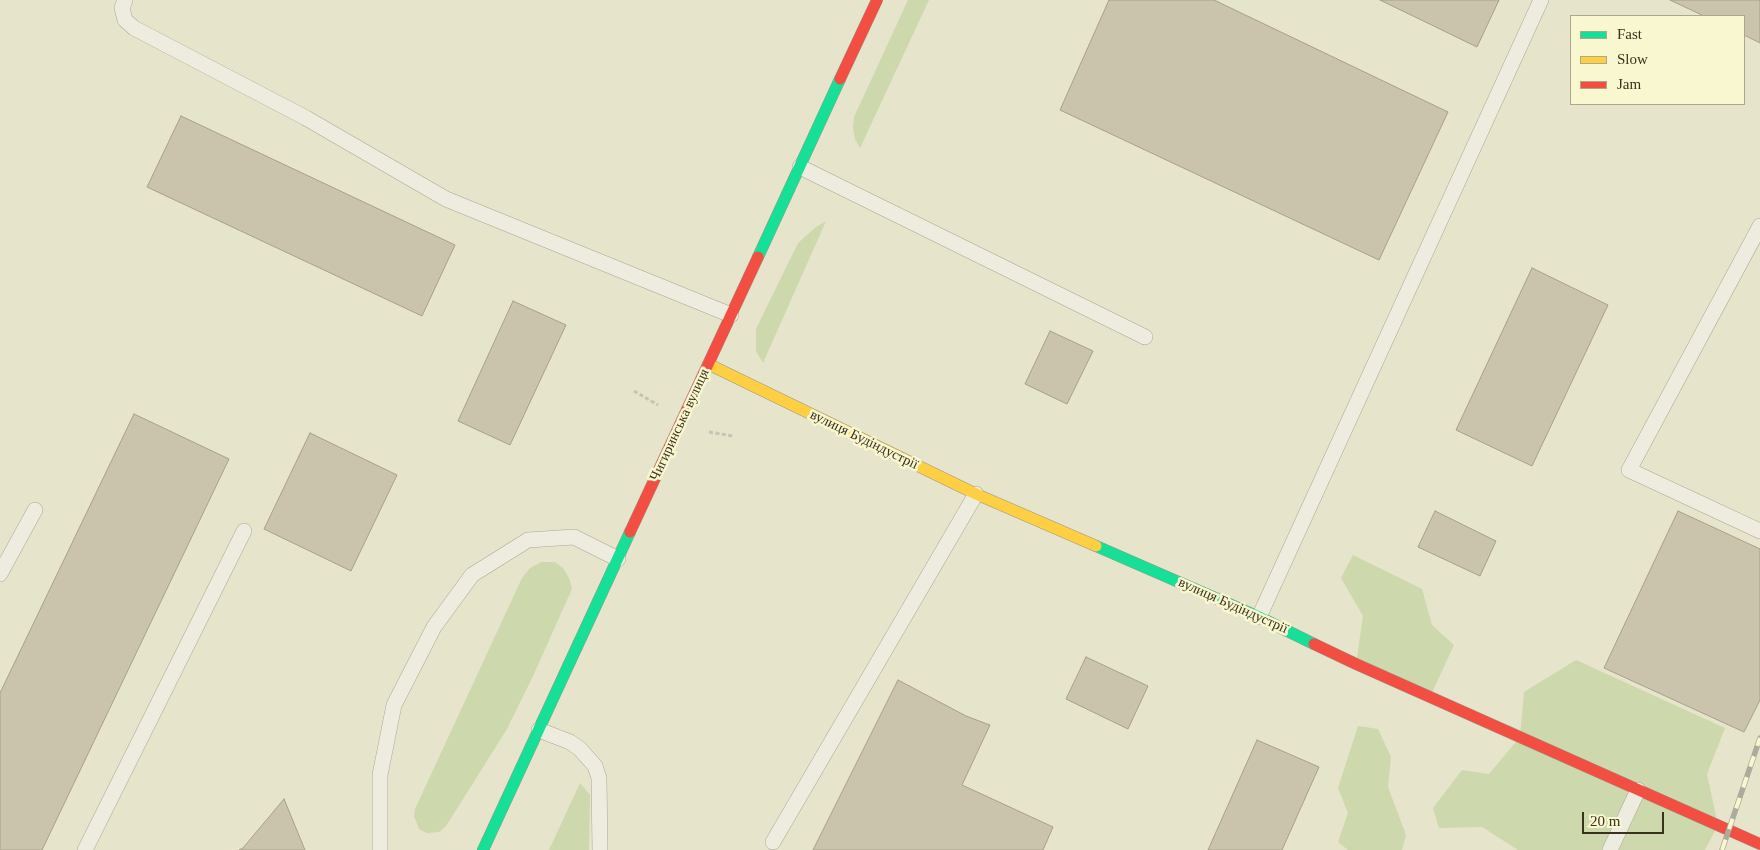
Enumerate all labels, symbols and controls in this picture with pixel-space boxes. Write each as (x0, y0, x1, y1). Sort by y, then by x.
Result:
legend (1570, 15, 1745, 105)
text: Fast (1617, 26, 1642, 42)
text: Slow (1617, 51, 1648, 67)
text: Jam (1617, 76, 1641, 92)
street label: Чигиринська вулиця (647, 366, 713, 484)
street label: вулиця Будіндустрії (807, 407, 921, 473)
street label: вулиця Будіндустрії (1176, 574, 1290, 638)
scale bar (1585, 802, 1668, 834)
text: 20 m (1590, 813, 1620, 829)

